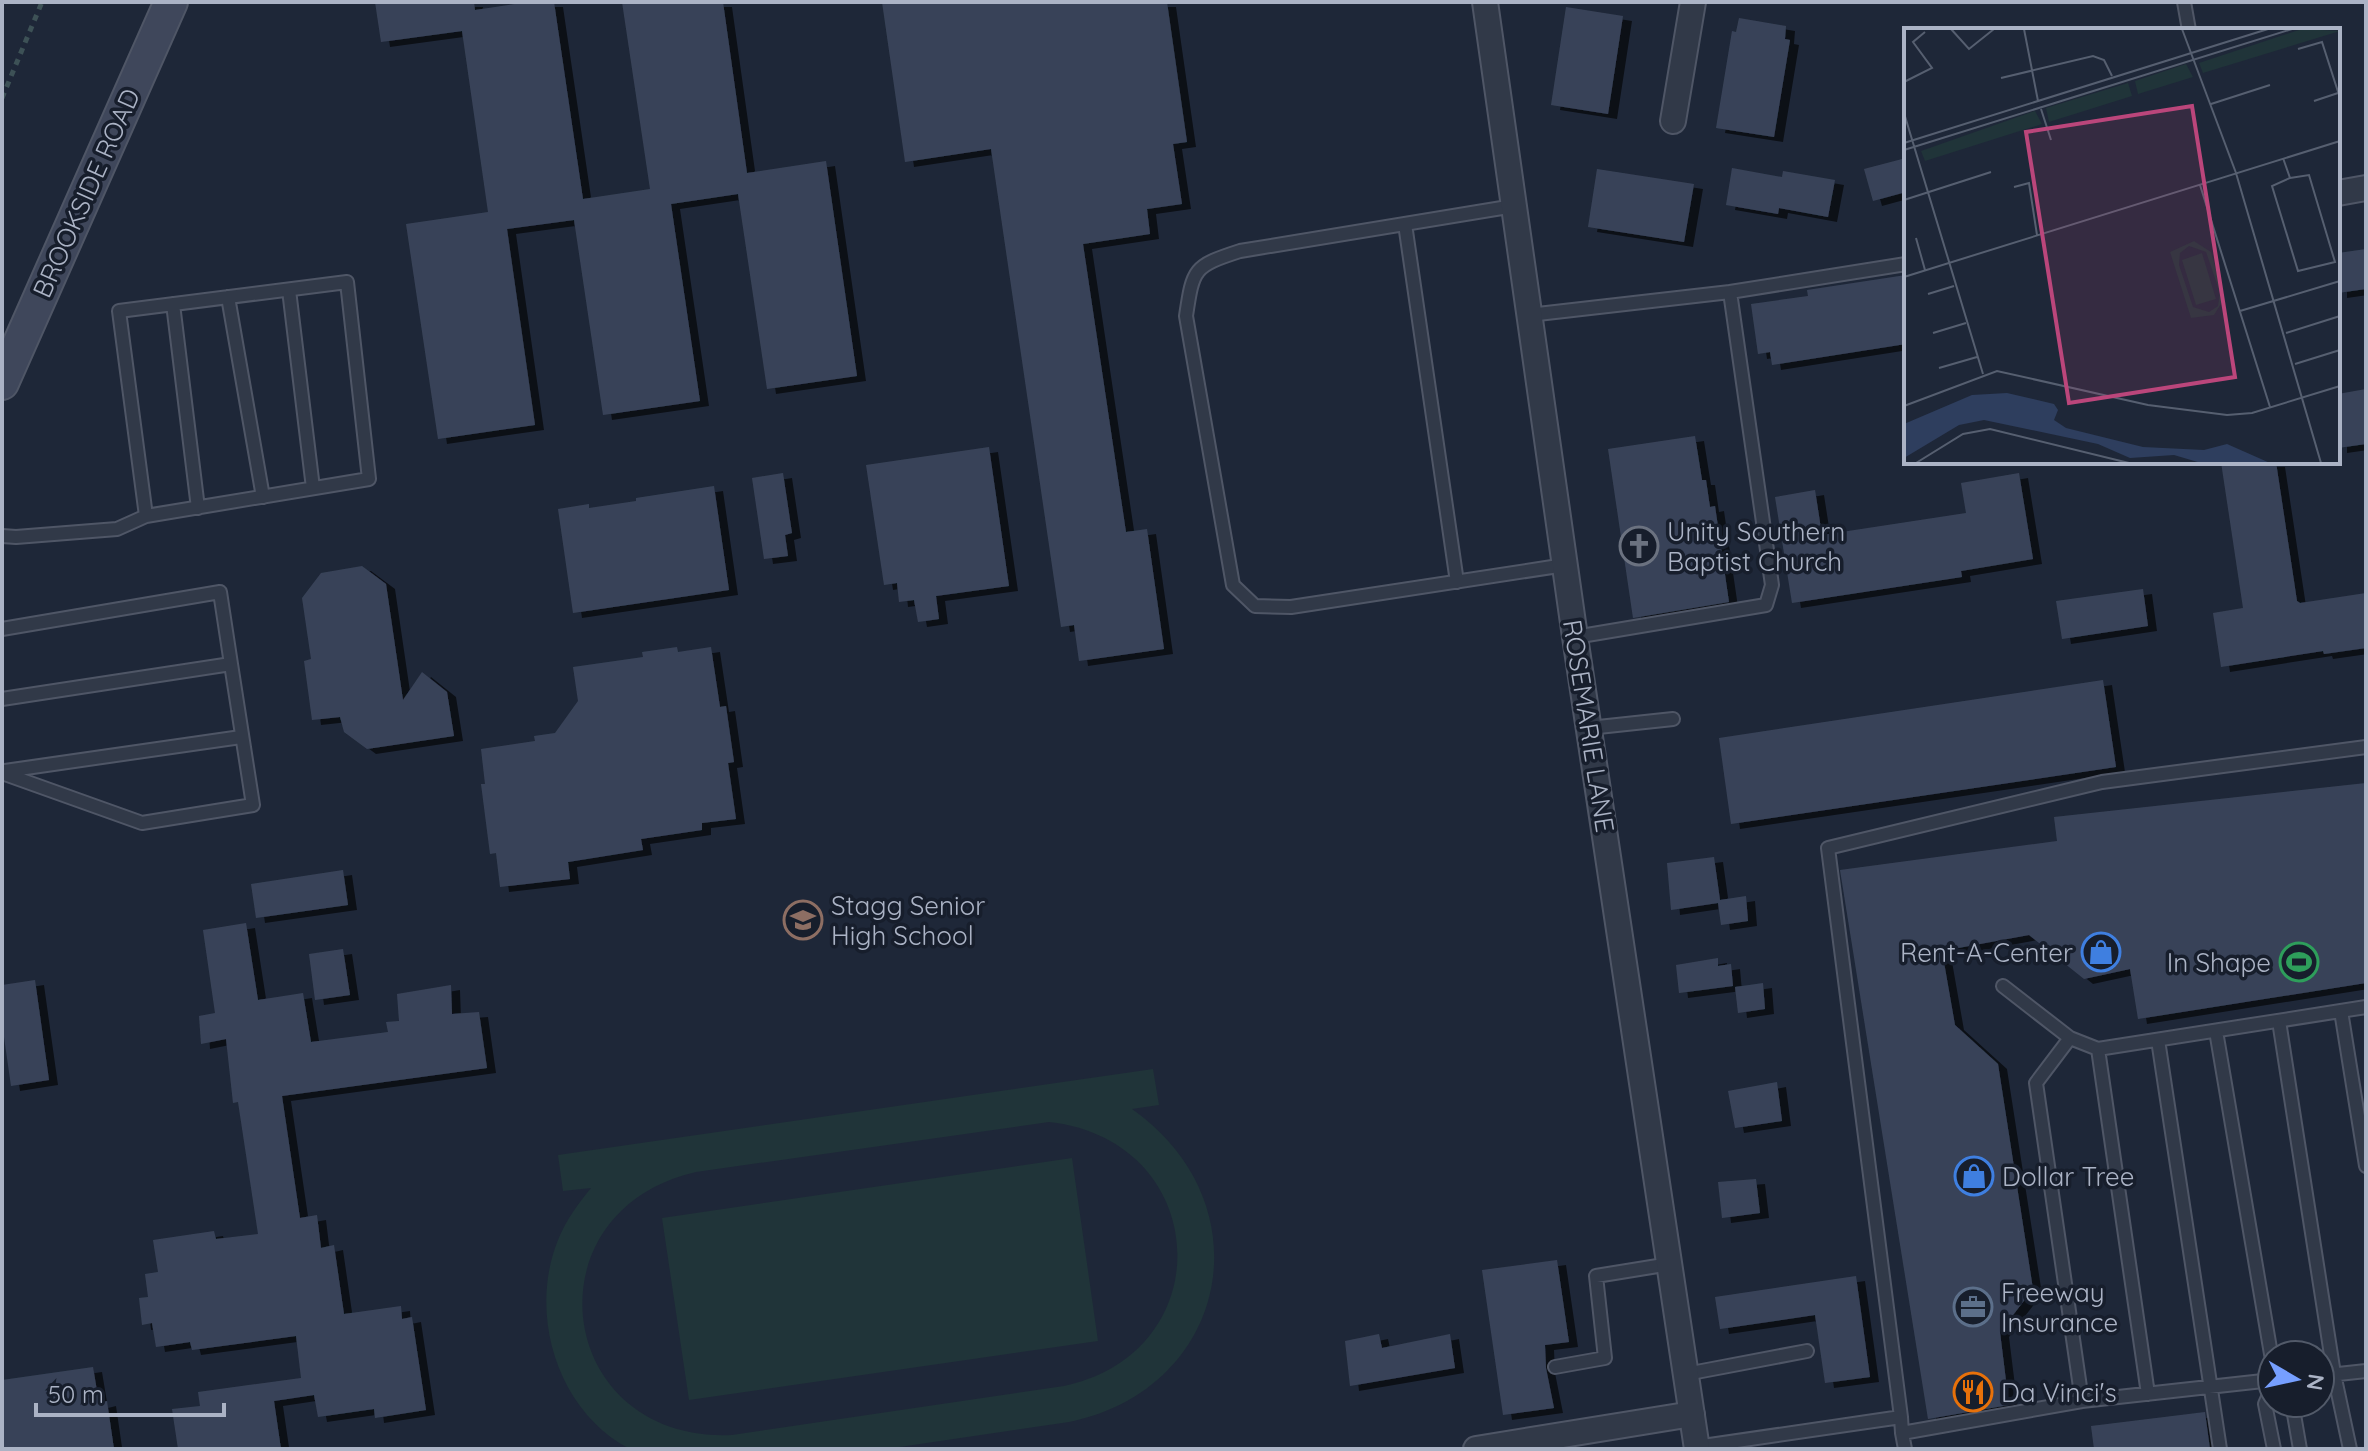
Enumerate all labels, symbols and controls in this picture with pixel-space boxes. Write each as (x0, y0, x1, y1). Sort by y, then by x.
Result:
inset map (1904, 28, 2340, 464)
street label: BROOKSIDE ROAD (25, 83, 147, 303)
place label: Unity Southern Baptist Church (1667, 515, 1845, 578)
church icon: Unity Southern Baptist Church (1618, 525, 1660, 567)
street label: ROSEMARIE LANE (1556, 617, 1622, 835)
place label: Stagg Senior High School (831, 889, 985, 952)
school or university icon: Stagg Senior High School (782, 899, 824, 941)
shop icon: Rent-A-Center (2080, 931, 2122, 973)
place label: Rent-A-Center (1900, 936, 2073, 969)
sports icon: In Shape (2278, 941, 2320, 983)
place label: In Shape (2167, 946, 2271, 979)
shop icon: Dollar Tree (1953, 1155, 1995, 1197)
place label: Dollar Tree (2002, 1160, 2134, 1193)
place label: Freeway Insurance (2001, 1276, 2118, 1339)
office icon: Freeway Insurance (1952, 1286, 1994, 1328)
north arrow (2256, 1339, 2336, 1419)
scale bar (36, 1367, 224, 1417)
restaurant icon: Da Vinci's (1952, 1371, 1994, 1413)
text: N (2301, 1372, 2331, 1392)
place label: Da Vinci's (2001, 1376, 2117, 1409)
text: 50 m (48, 1379, 104, 1409)

